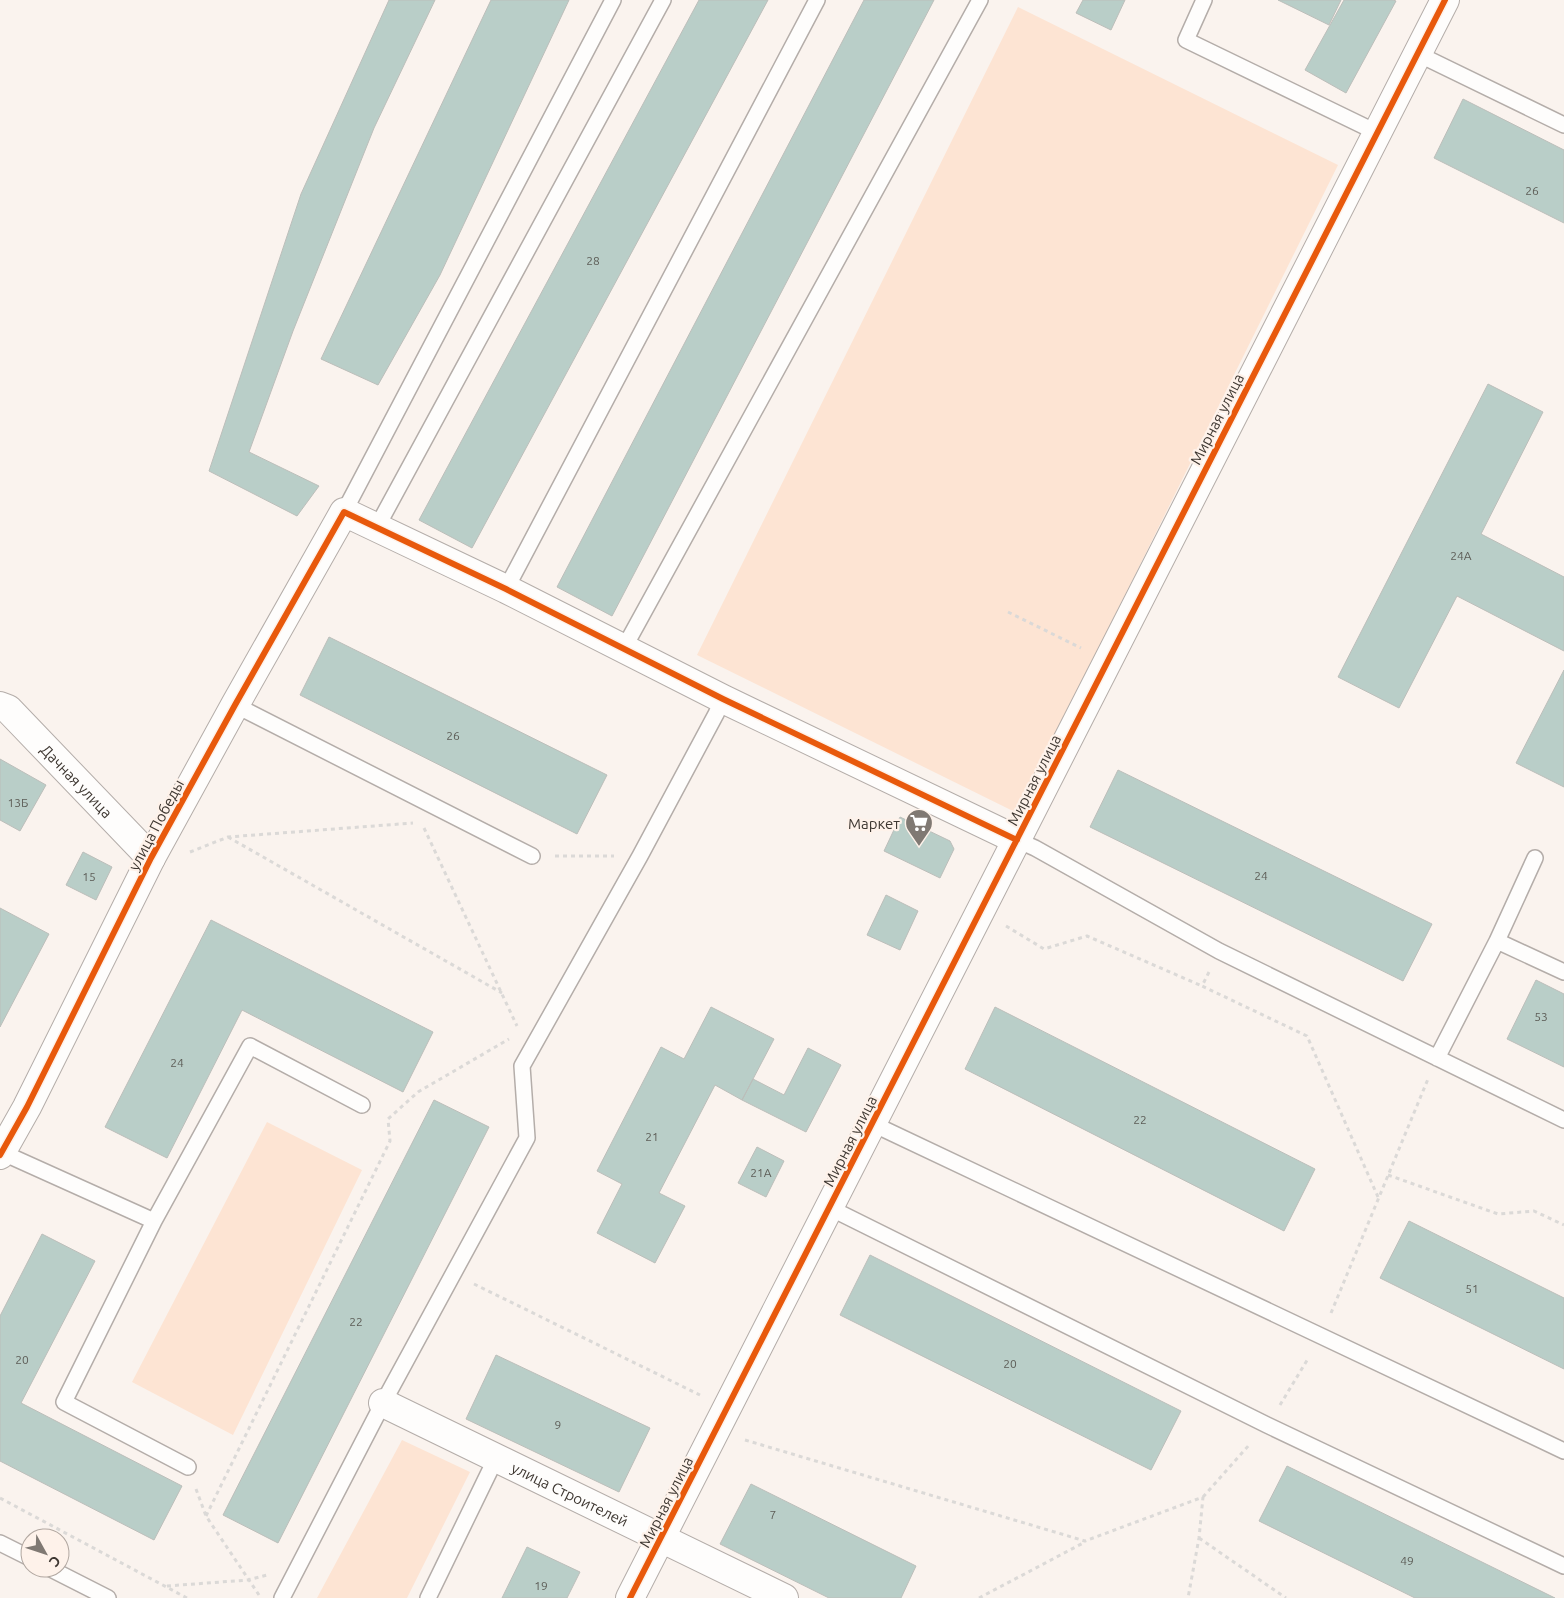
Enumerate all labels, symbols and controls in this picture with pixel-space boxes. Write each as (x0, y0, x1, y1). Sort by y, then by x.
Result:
house number: 26 (1525, 184, 1539, 197)
house number: 28 (586, 254, 600, 267)
street label: Мирная улица (1187, 371, 1247, 467)
house number: 24А (1450, 549, 1472, 562)
house number: 26 (446, 729, 460, 742)
street label: Мирная улица (1004, 732, 1064, 828)
street label: Дачная улица (38, 741, 116, 821)
street label: улица Победы (125, 777, 187, 873)
house number: 13Б (8, 796, 28, 809)
supermarket icon: Маркет (904, 808, 934, 847)
place label: Маркет (848, 815, 900, 832)
house number: 24 (1254, 869, 1268, 882)
house number: 15 (82, 870, 96, 883)
house number: 53 (1534, 1010, 1548, 1023)
house number: 24 (170, 1056, 184, 1069)
street label: Мирная улица (820, 1093, 880, 1189)
house number: 22 (1133, 1113, 1147, 1126)
house number: 21 (645, 1130, 659, 1143)
house number: 21А (750, 1166, 772, 1179)
house number: 51 (1465, 1282, 1479, 1295)
house number: 22 (349, 1315, 363, 1328)
house number: 20 (15, 1353, 29, 1366)
house number: 20 (1003, 1357, 1017, 1370)
house number: 9 (555, 1418, 561, 1431)
street label: Мирная улица (636, 1454, 696, 1550)
street label: улица Строителей (509, 1458, 631, 1529)
house number: 7 (770, 1508, 776, 1521)
north arrow (20, 1528, 70, 1578)
text: С (46, 1553, 64, 1570)
house number: 49 (1400, 1554, 1414, 1567)
house number: 19 (534, 1579, 548, 1592)

